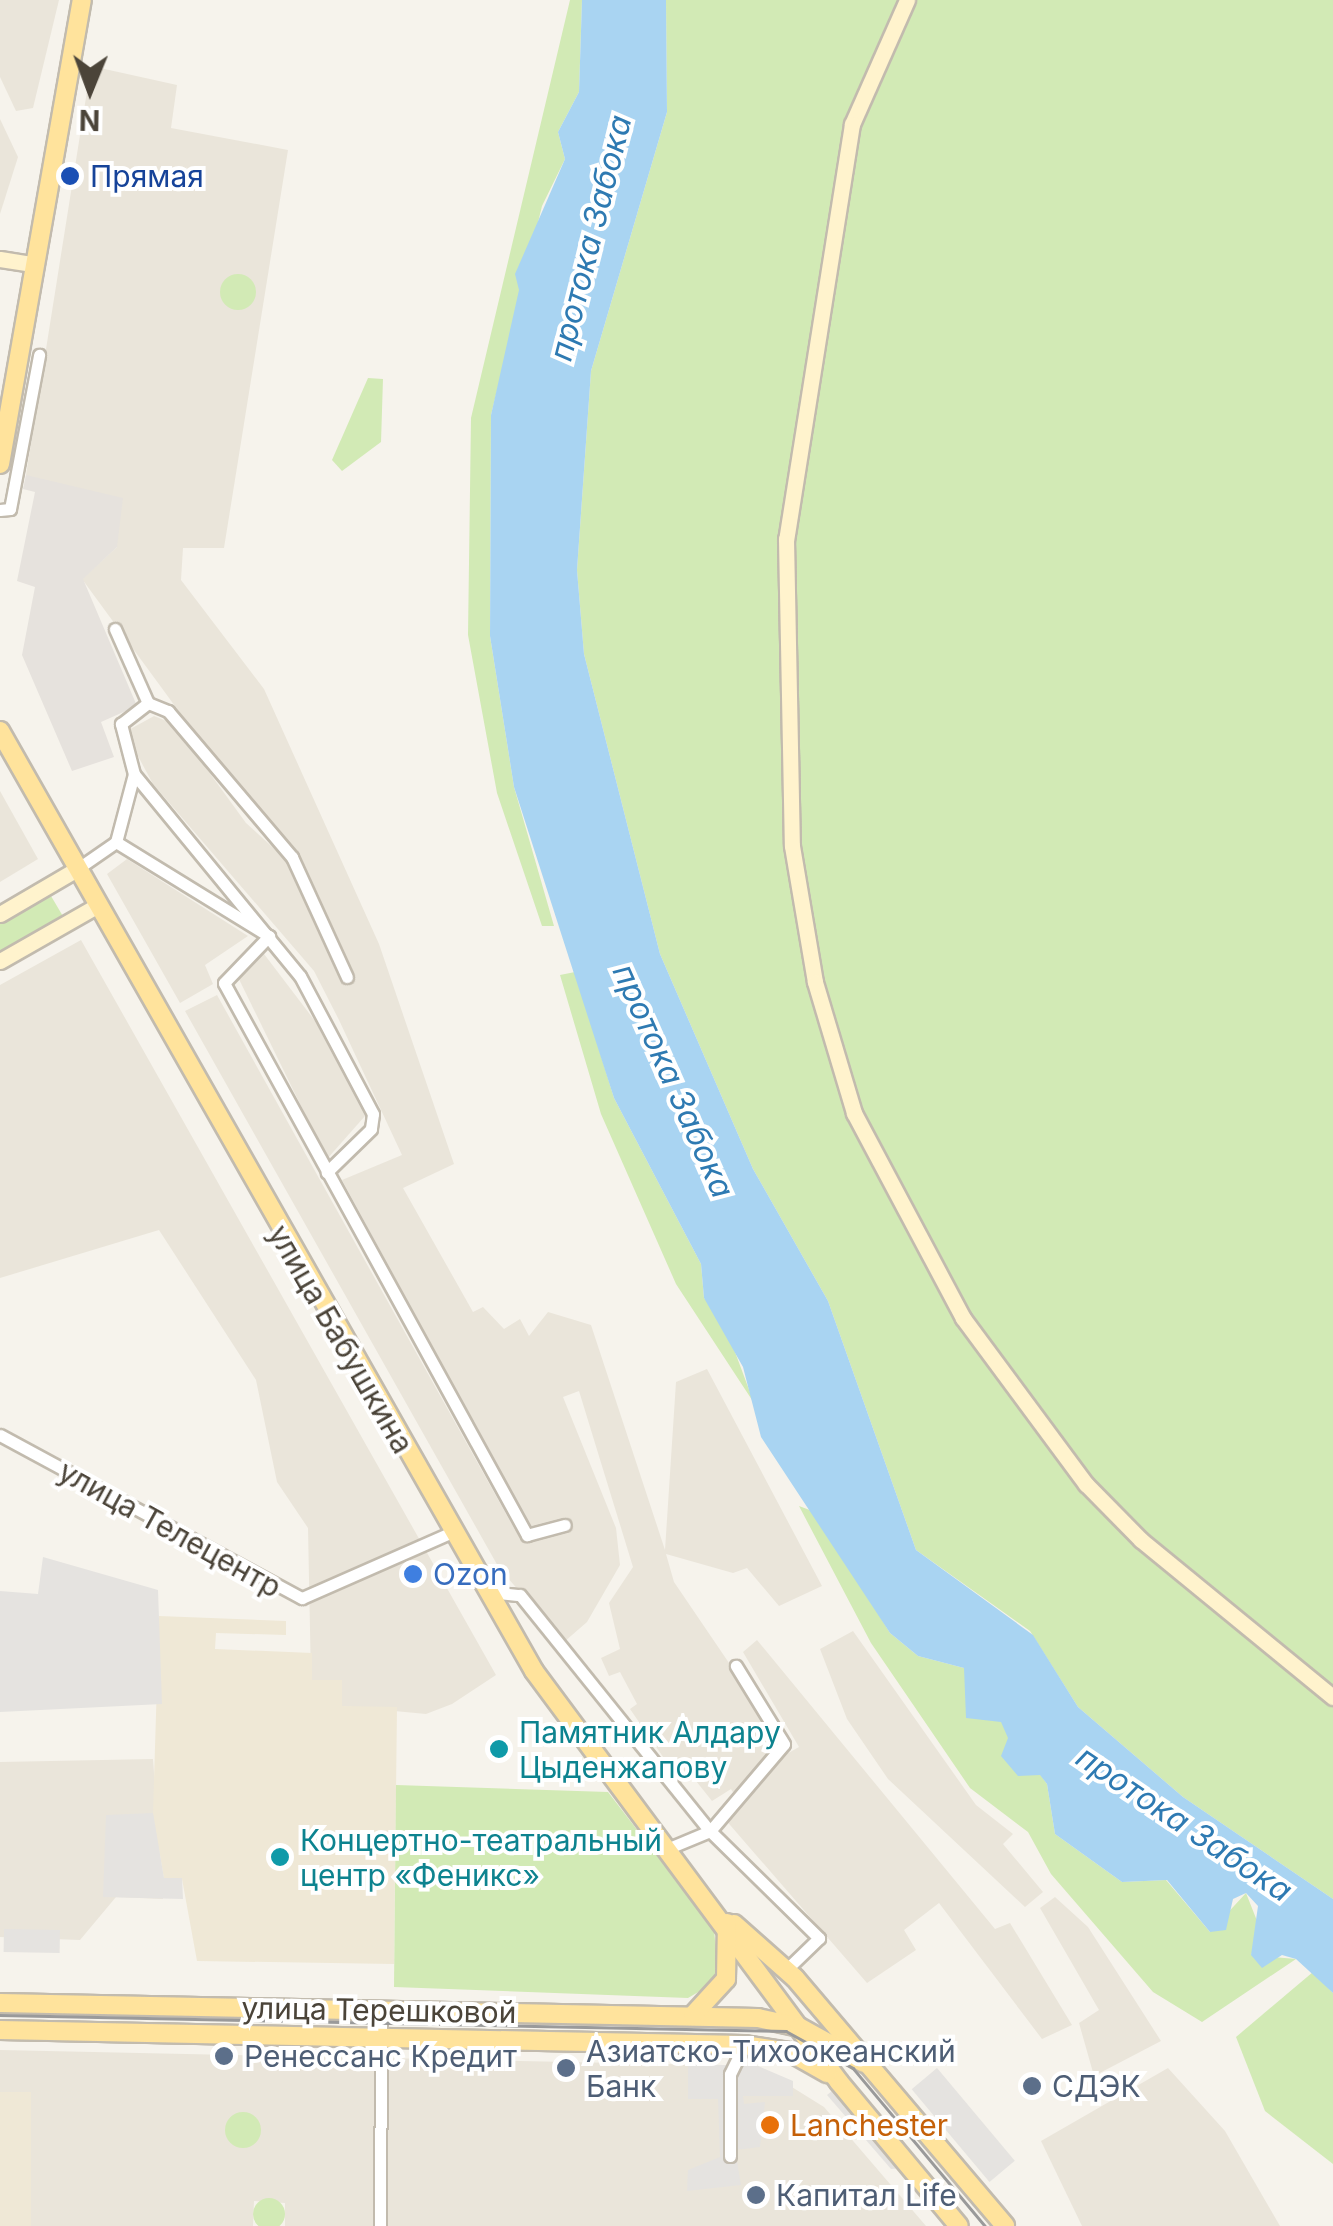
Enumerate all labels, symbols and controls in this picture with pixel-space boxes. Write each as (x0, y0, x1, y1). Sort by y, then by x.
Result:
north arrow (40, 40, 140, 140)
text: N (79, 103, 100, 137)
water label: протока Забока (542, 111, 640, 365)
place label: Прямая (90, 158, 204, 194)
marker: Прямая (59, 165, 81, 187)
water label: протока Забока (604, 958, 742, 1204)
street label: улица Бабушкина (261, 1218, 421, 1460)
street label: улица Телецентр (52, 1453, 288, 1605)
place label: Ozon (433, 1556, 508, 1592)
marker: Ozon (402, 1563, 424, 1585)
place label: Памятник Алдару Цыденжапову (519, 1714, 781, 1784)
marker: Памятник Алдару Цыденжапову (488, 1738, 510, 1760)
water label: протока Забока (1069, 1738, 1299, 1910)
place label: Концертно-театральный центр «Феникс» (300, 1822, 662, 1892)
marker: Концертно-театральный центр «Феникс» (269, 1846, 291, 1868)
street label: улица Терешковой (241, 1990, 517, 2030)
place label: Азиатско-Тихоокеанский Банк (586, 2033, 956, 2104)
place label: Ренессанс Кредит (244, 2038, 517, 2074)
marker: Ренессанс Кредит (213, 2045, 235, 2067)
marker: Азиатско-Тихоокеанский Банк (555, 2057, 577, 2079)
place label: СДЭК (1052, 2068, 1141, 2104)
marker: СДЭК (1021, 2075, 1043, 2097)
place label: Lanchester (790, 2107, 948, 2143)
marker: Lanchester (759, 2114, 781, 2136)
place label: Капитал Life (776, 2177, 957, 2213)
marker: Капитал Life (745, 2184, 767, 2206)

